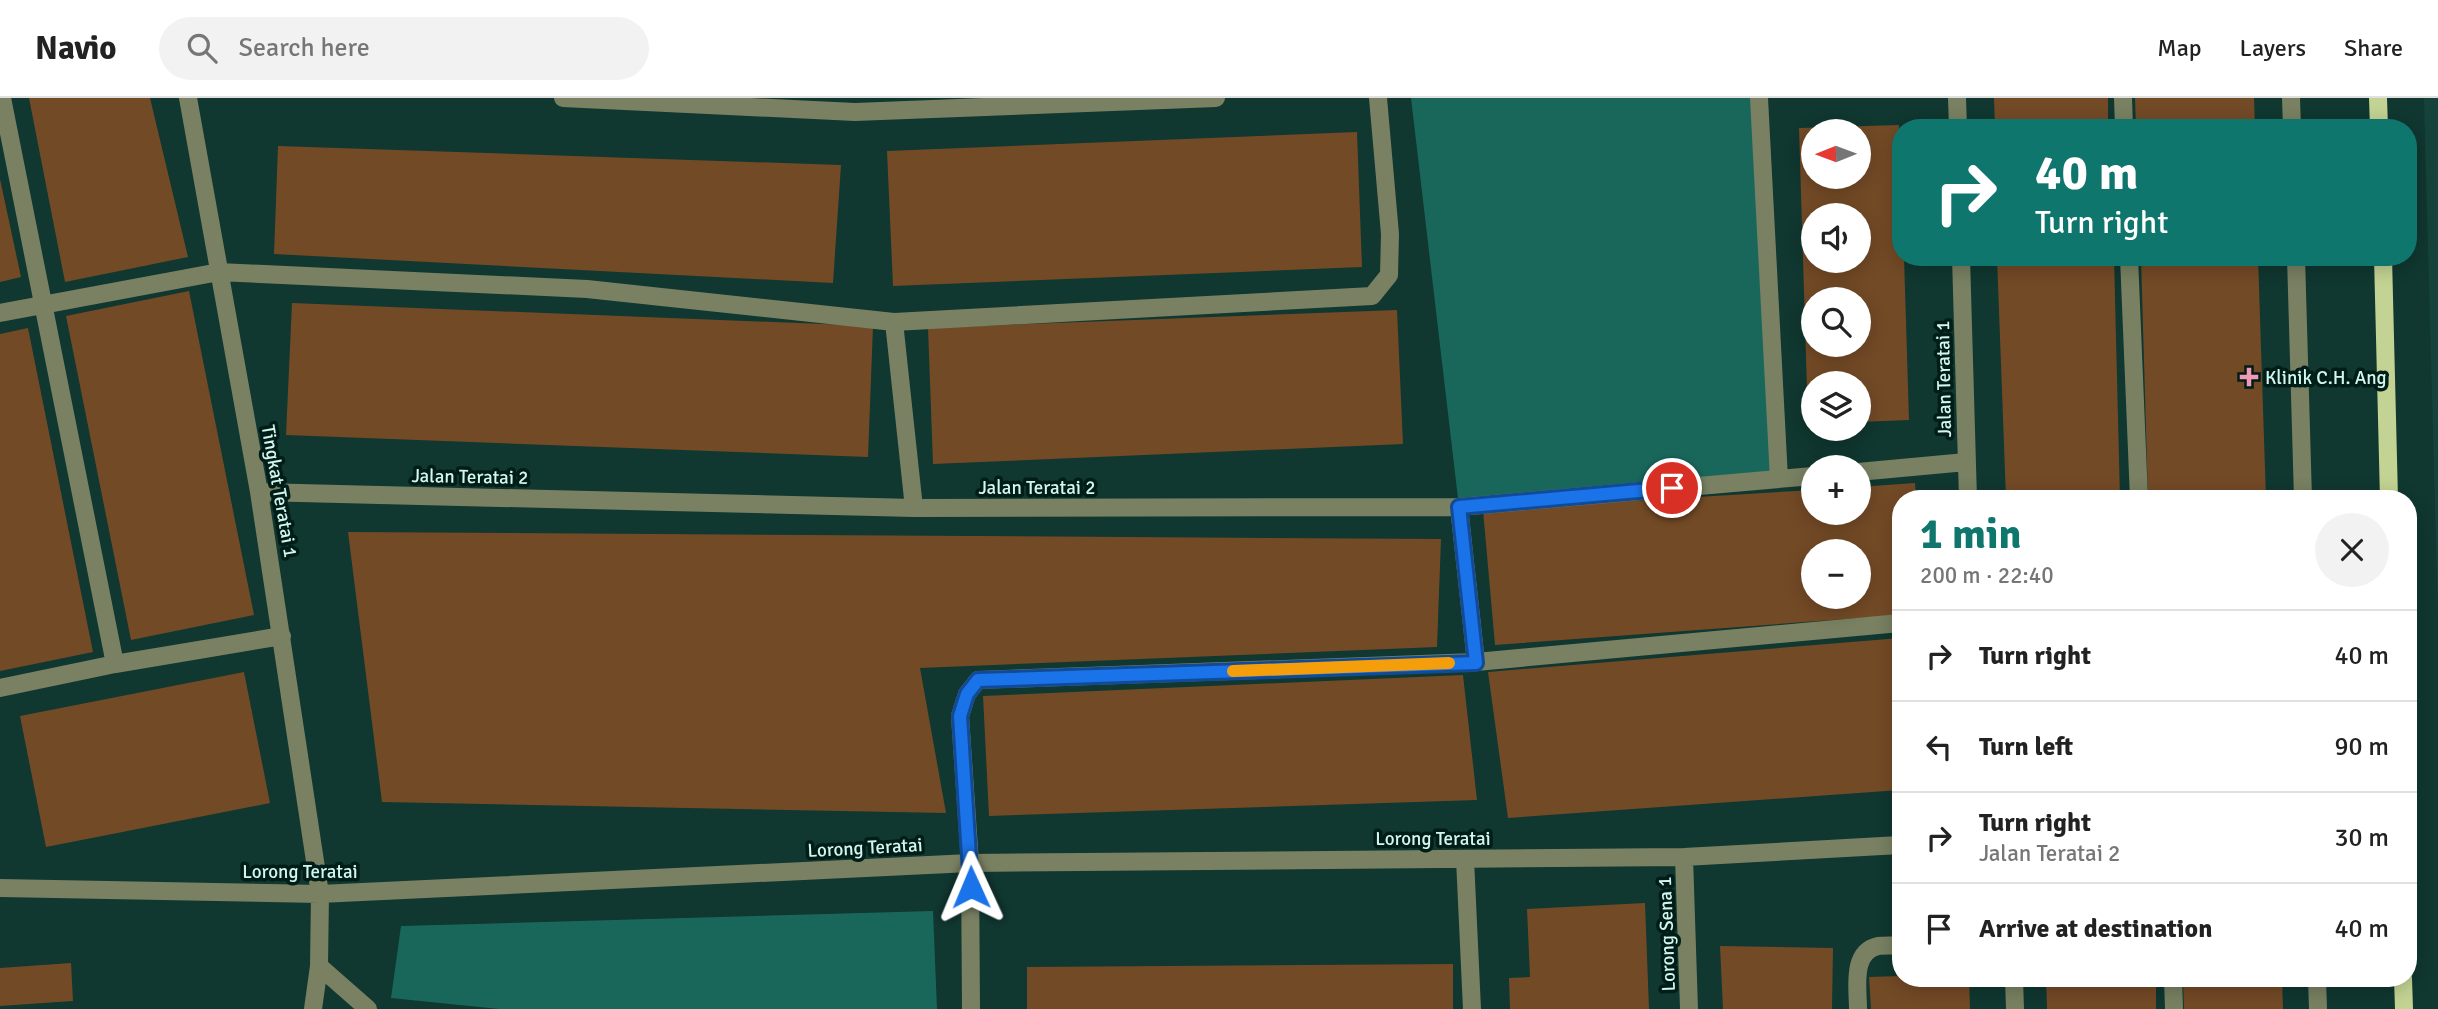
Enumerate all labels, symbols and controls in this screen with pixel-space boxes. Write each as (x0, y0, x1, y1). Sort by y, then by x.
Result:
search box (159, 17, 649, 80)
text: Navio (35, 28, 117, 69)
icon: search (183, 29, 221, 67)
text: Search here (239, 32, 370, 64)
text: Map (2157, 33, 2202, 63)
text: Layers (2240, 33, 2306, 63)
text: Share (2344, 33, 2403, 63)
north arrow (1801, 119, 1871, 189)
map controls (1801, 119, 1871, 609)
text: 40 m (2035, 143, 2138, 203)
icon: right (1920, 147, 2011, 238)
button: sound (1801, 203, 1871, 273)
text: Turn right (2035, 203, 2168, 242)
button: search (1801, 287, 1871, 357)
street label: Jalan Teratai 1 (1931, 320, 1957, 438)
place label: Klinik C.H. Ang (2265, 366, 2387, 390)
marker: Klinik C.H. Ang (2239, 367, 2259, 387)
button: layers (1801, 371, 1871, 441)
street label: Tingkat Teratai 1 (256, 423, 302, 559)
button: + (1801, 455, 1871, 525)
pin (1642, 458, 1702, 518)
street label: Jalan Teratai 2 (411, 464, 529, 490)
icon: arrive (1653, 469, 1691, 507)
street label: Jalan Teratai 2 (979, 476, 1095, 500)
text: 1 min (1920, 509, 2021, 560)
button: close (2315, 513, 2389, 587)
button: − (1801, 539, 1871, 609)
text: 200 m · 22:40 (1920, 561, 2054, 590)
icon: right (1920, 637, 1958, 675)
text: Turn right (1979, 640, 2091, 672)
text: 40 m (2334, 640, 2389, 672)
icon: left (1920, 728, 1958, 766)
text: Turn left (1979, 731, 2073, 763)
text: 90 m (2334, 731, 2389, 763)
text: Turn right (1979, 807, 2091, 839)
icon: right (1920, 819, 1958, 857)
text: 30 m (2334, 822, 2389, 854)
street label: Lorong Teratai (1375, 827, 1491, 851)
street label: Lorong Teratai (807, 833, 923, 863)
text: Jalan Teratai 2 (1979, 839, 2121, 868)
position arrow (934, 850, 1008, 924)
street label: Lorong Teratai (242, 860, 358, 884)
street label: Lorong Sena 1 (1653, 876, 1681, 992)
icon: arrive (1920, 910, 1958, 948)
text: Arrive at destination (1979, 913, 2212, 945)
text: 40 m (2334, 913, 2389, 945)

